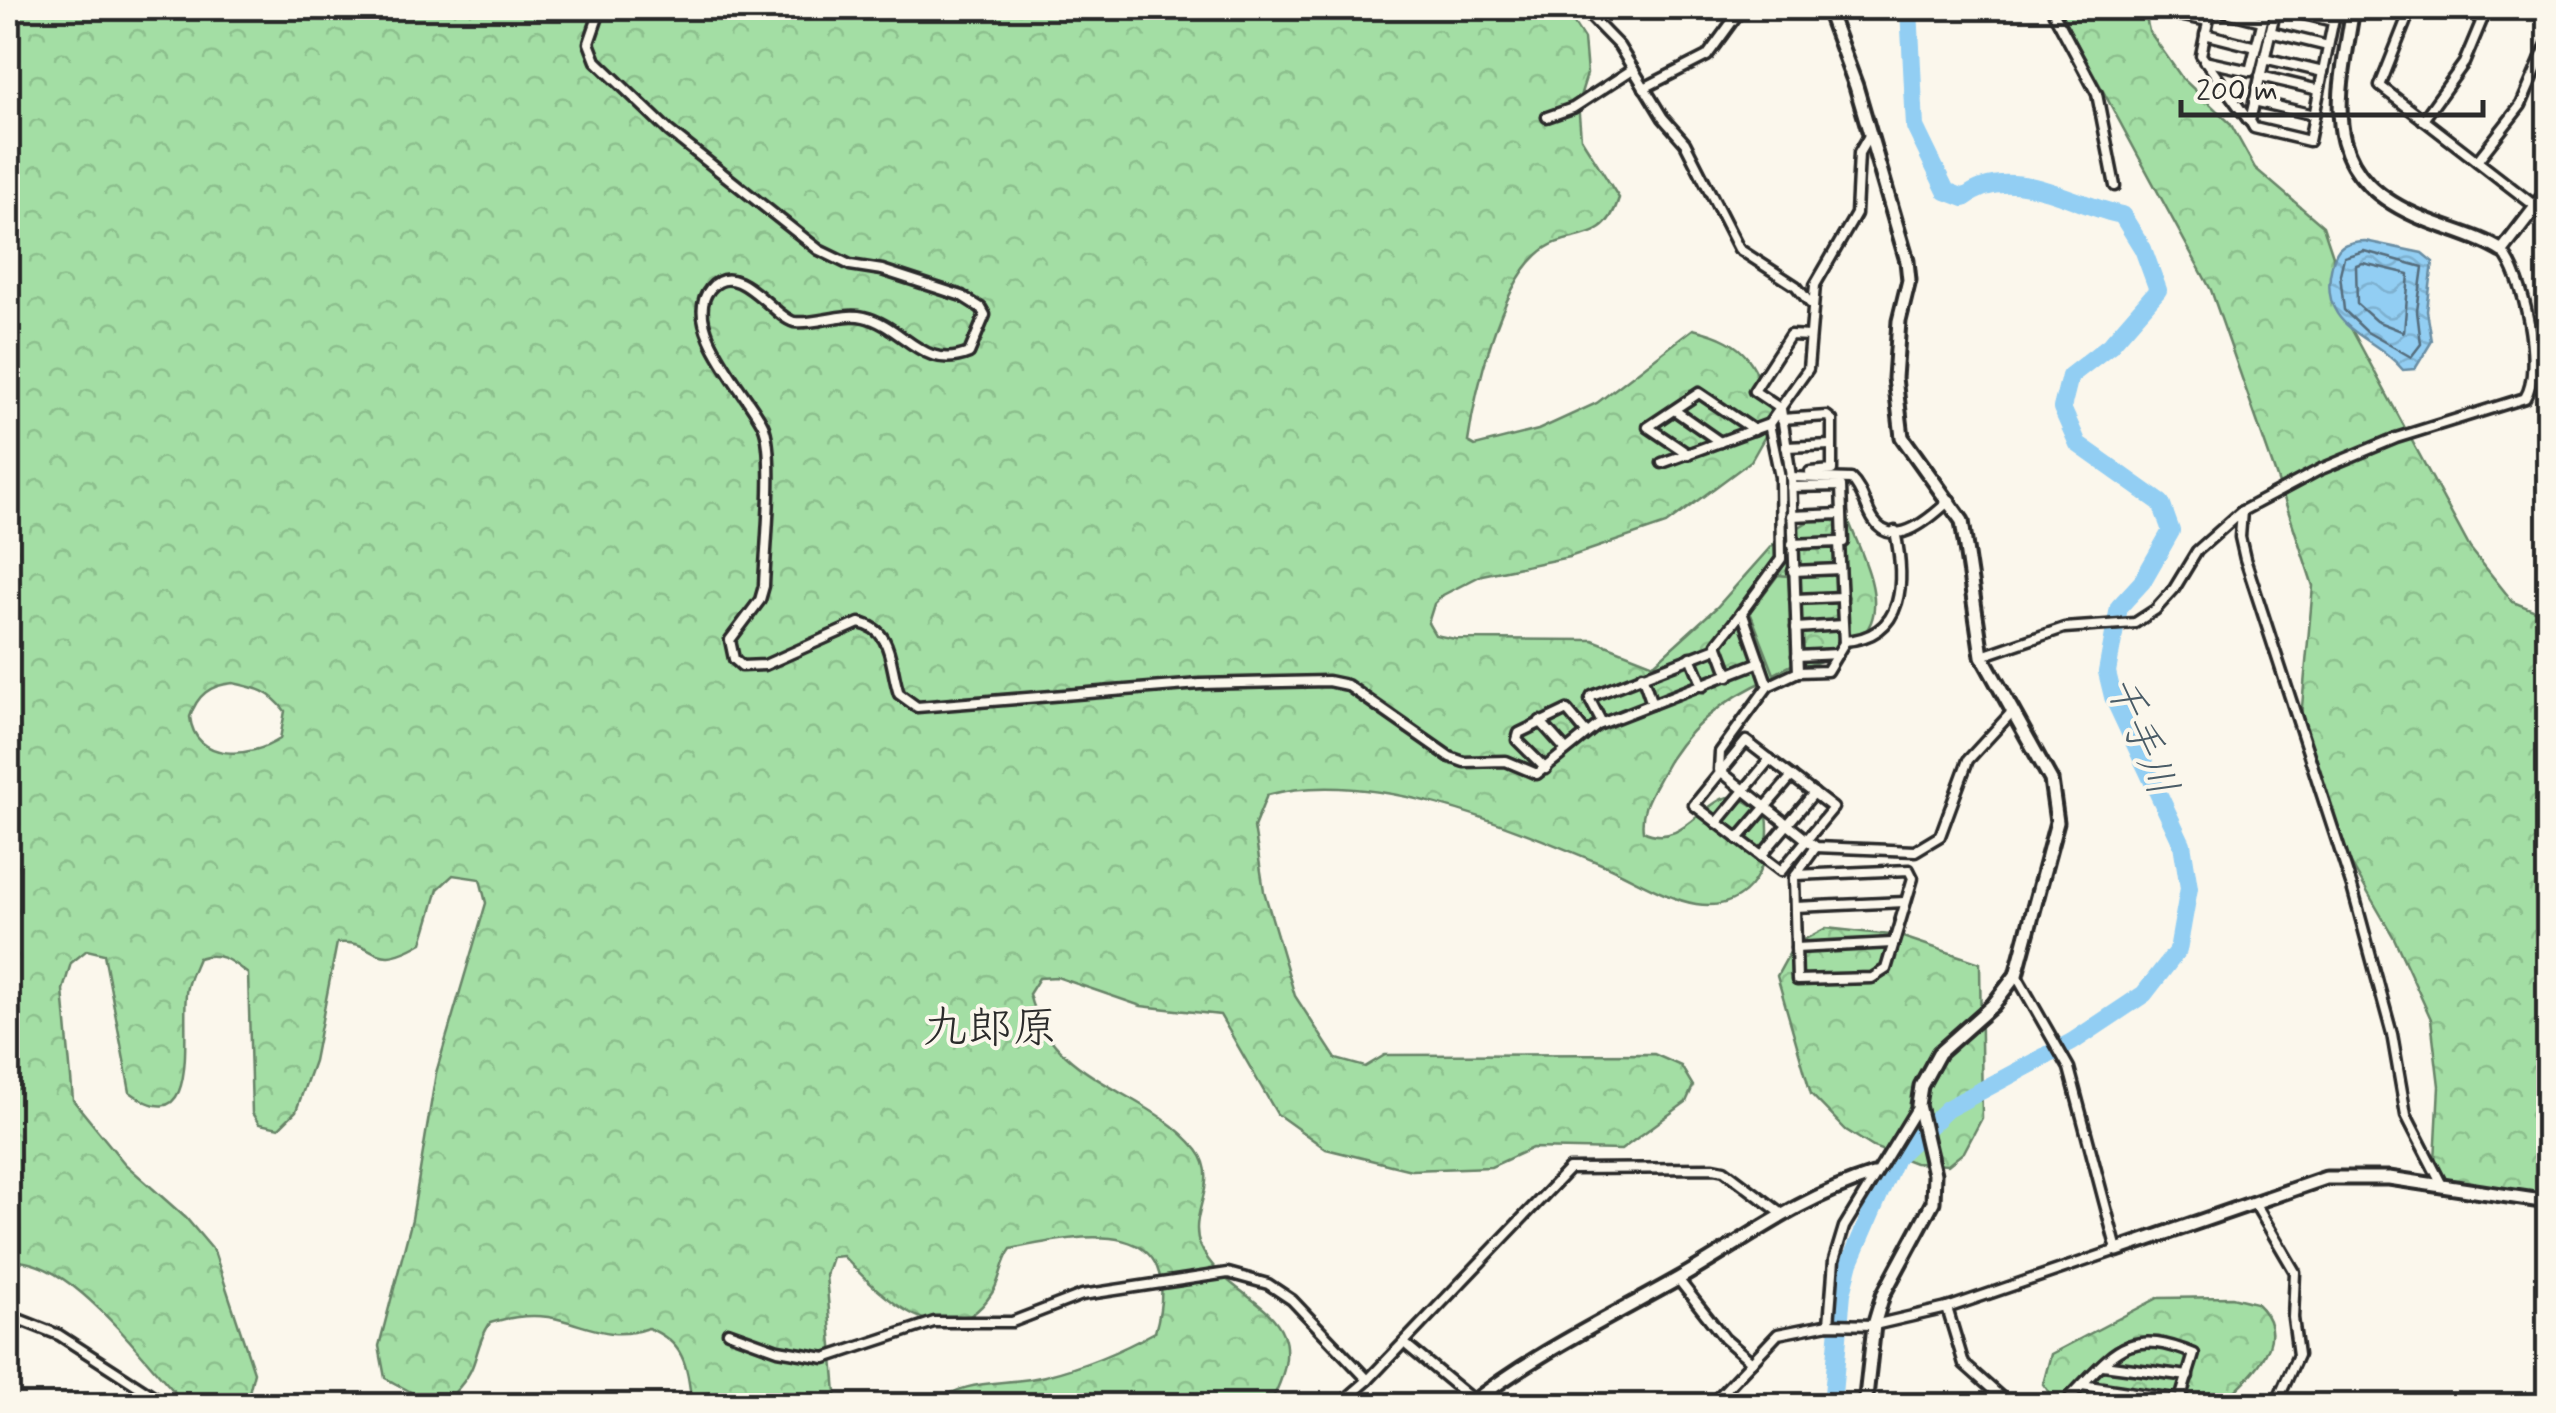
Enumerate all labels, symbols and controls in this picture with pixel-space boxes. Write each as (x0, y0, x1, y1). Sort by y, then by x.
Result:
scale bar (2181, 55, 2484, 117)
text: 200 m (2196, 72, 2278, 111)
water label: 千手川 (2091, 667, 2189, 805)
district label: 九郎原 (922, 1000, 1058, 1059)

